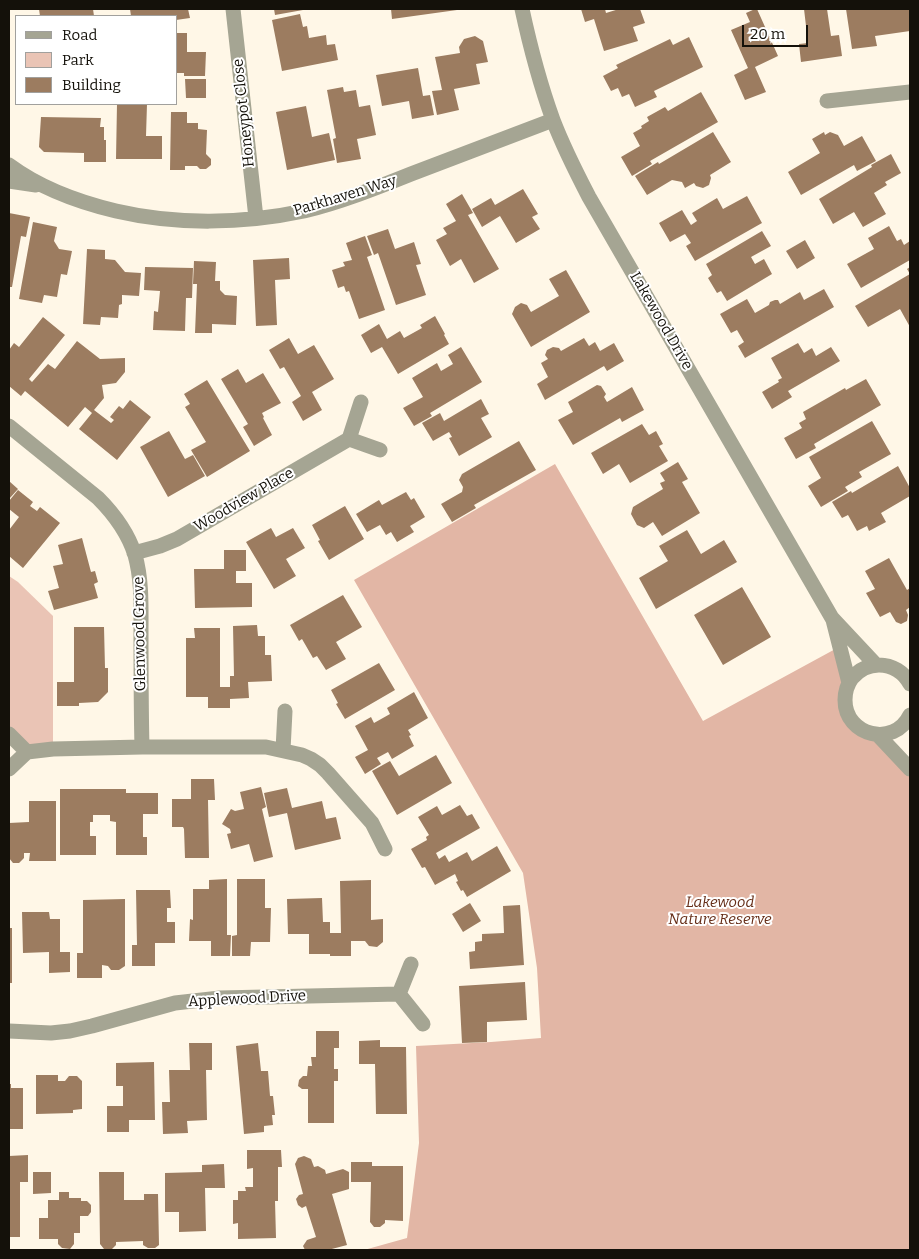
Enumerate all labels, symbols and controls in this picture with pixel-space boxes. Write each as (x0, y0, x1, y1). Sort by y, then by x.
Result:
legend (15, 15, 178, 105)
scale bar (744, 15, 810, 47)
text: 20 m (750, 25, 785, 43)
text: Road (62, 26, 97, 44)
text: Park (62, 51, 94, 69)
street label: Honeypot Close (229, 58, 259, 168)
text: Building (62, 76, 121, 94)
street label: Parkhaven Way (291, 172, 399, 220)
street label: Lakewood Drive (626, 269, 696, 373)
street label: Woodview Place (191, 464, 297, 536)
street label: Glenwood Grove (130, 576, 150, 692)
park label: Lakewood Nature Reserve (668, 894, 772, 929)
street label: Applewood Drive (187, 987, 307, 1011)

